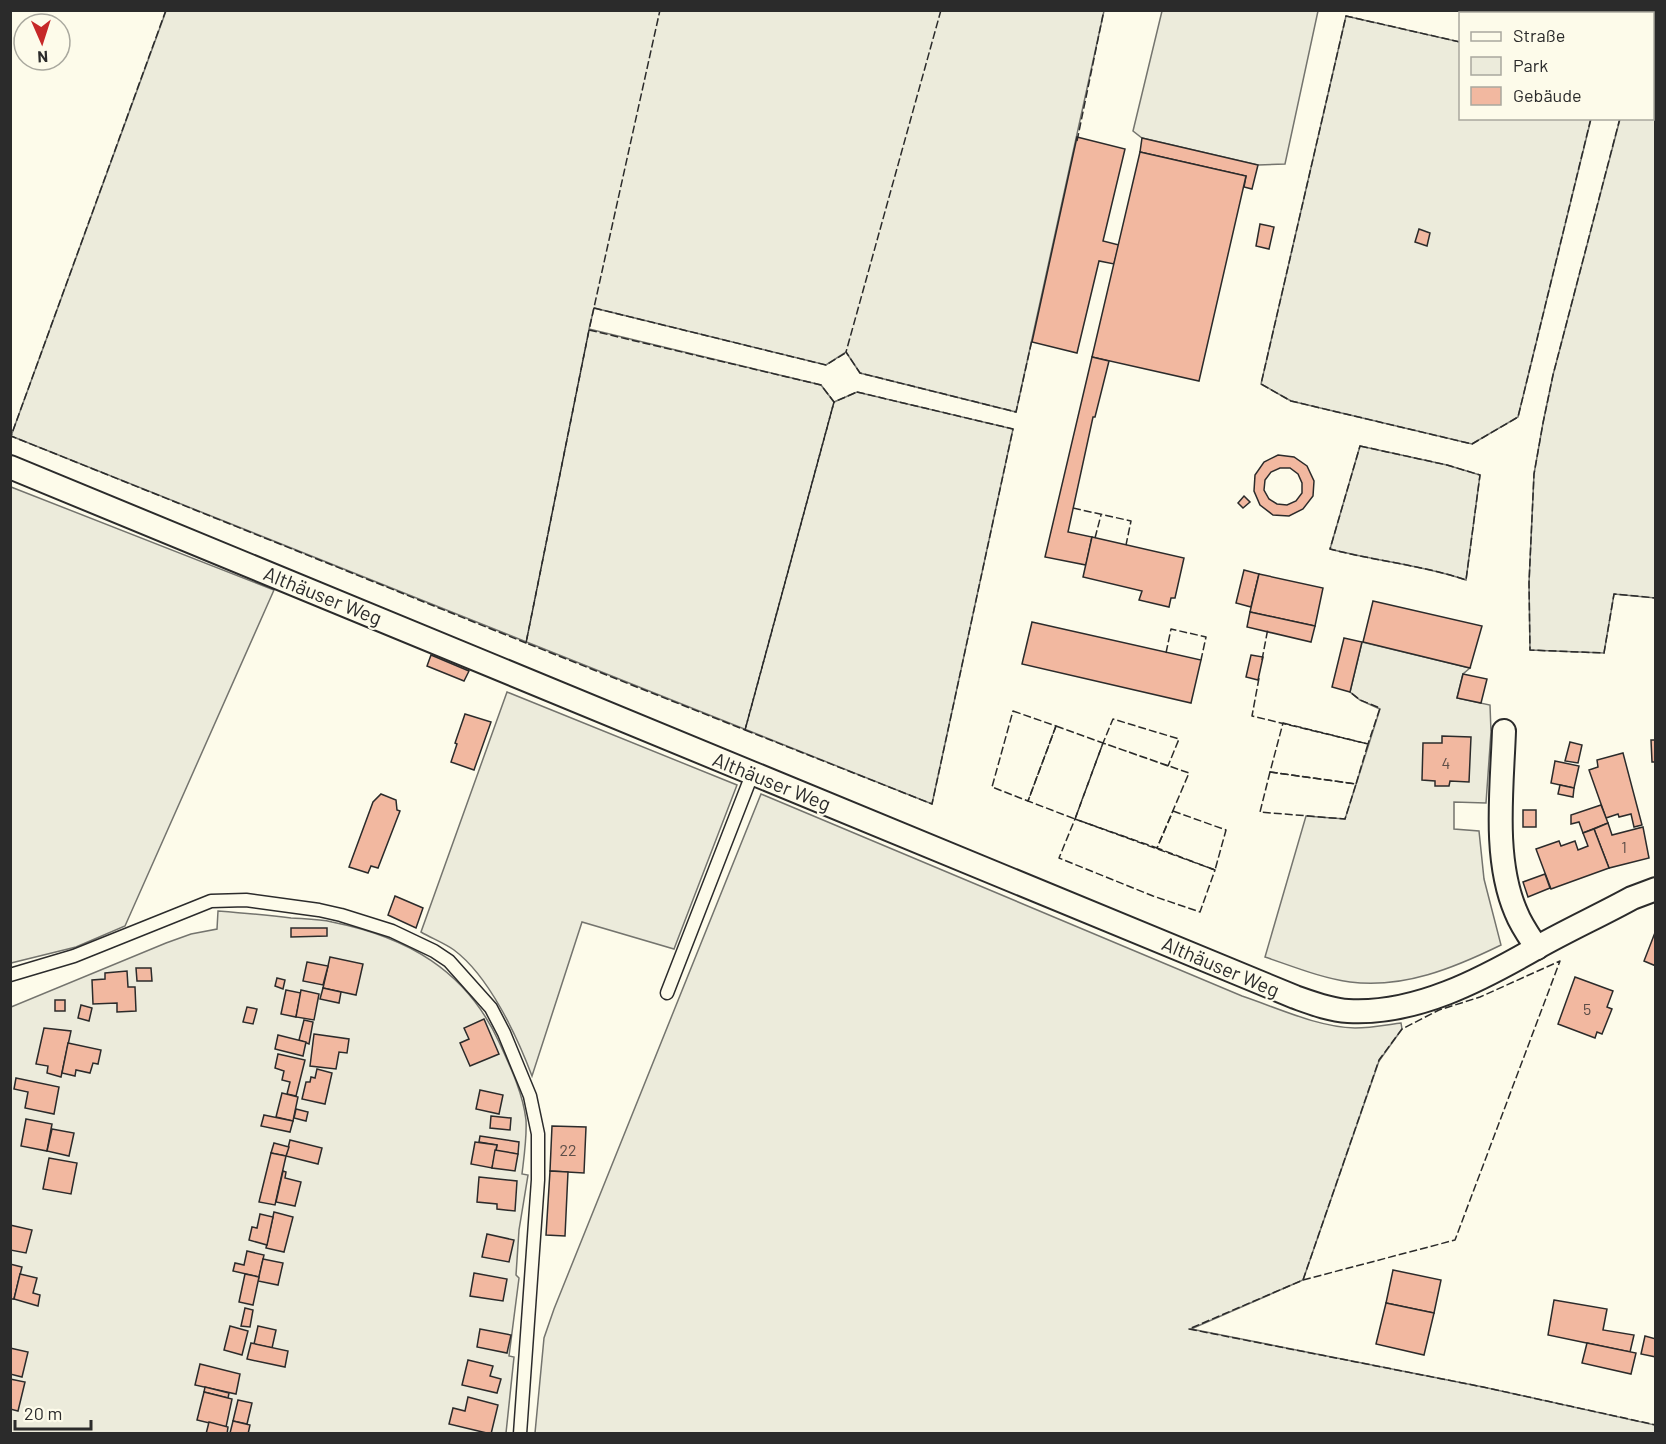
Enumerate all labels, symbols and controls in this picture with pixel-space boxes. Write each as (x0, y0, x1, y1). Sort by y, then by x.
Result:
north arrow (12, 12, 72, 72)
legend (1459, 12, 1654, 120)
text: Straße (1513, 24, 1565, 46)
text: N (37, 48, 49, 67)
text: Park (1513, 54, 1548, 76)
text: Gebäude (1513, 84, 1582, 106)
street label: Althäuser Weg (260, 560, 386, 630)
street label: Althäuser Weg (709, 746, 835, 816)
house number: 4 (1442, 753, 1450, 772)
house number: 1 (1621, 837, 1627, 856)
street label: Althäuser Weg (1159, 930, 1283, 1002)
house number: 5 (1583, 999, 1591, 1018)
house number: 22 (559, 1140, 577, 1159)
scale bar (15, 1393, 92, 1431)
text: 20 m (24, 1402, 62, 1424)

